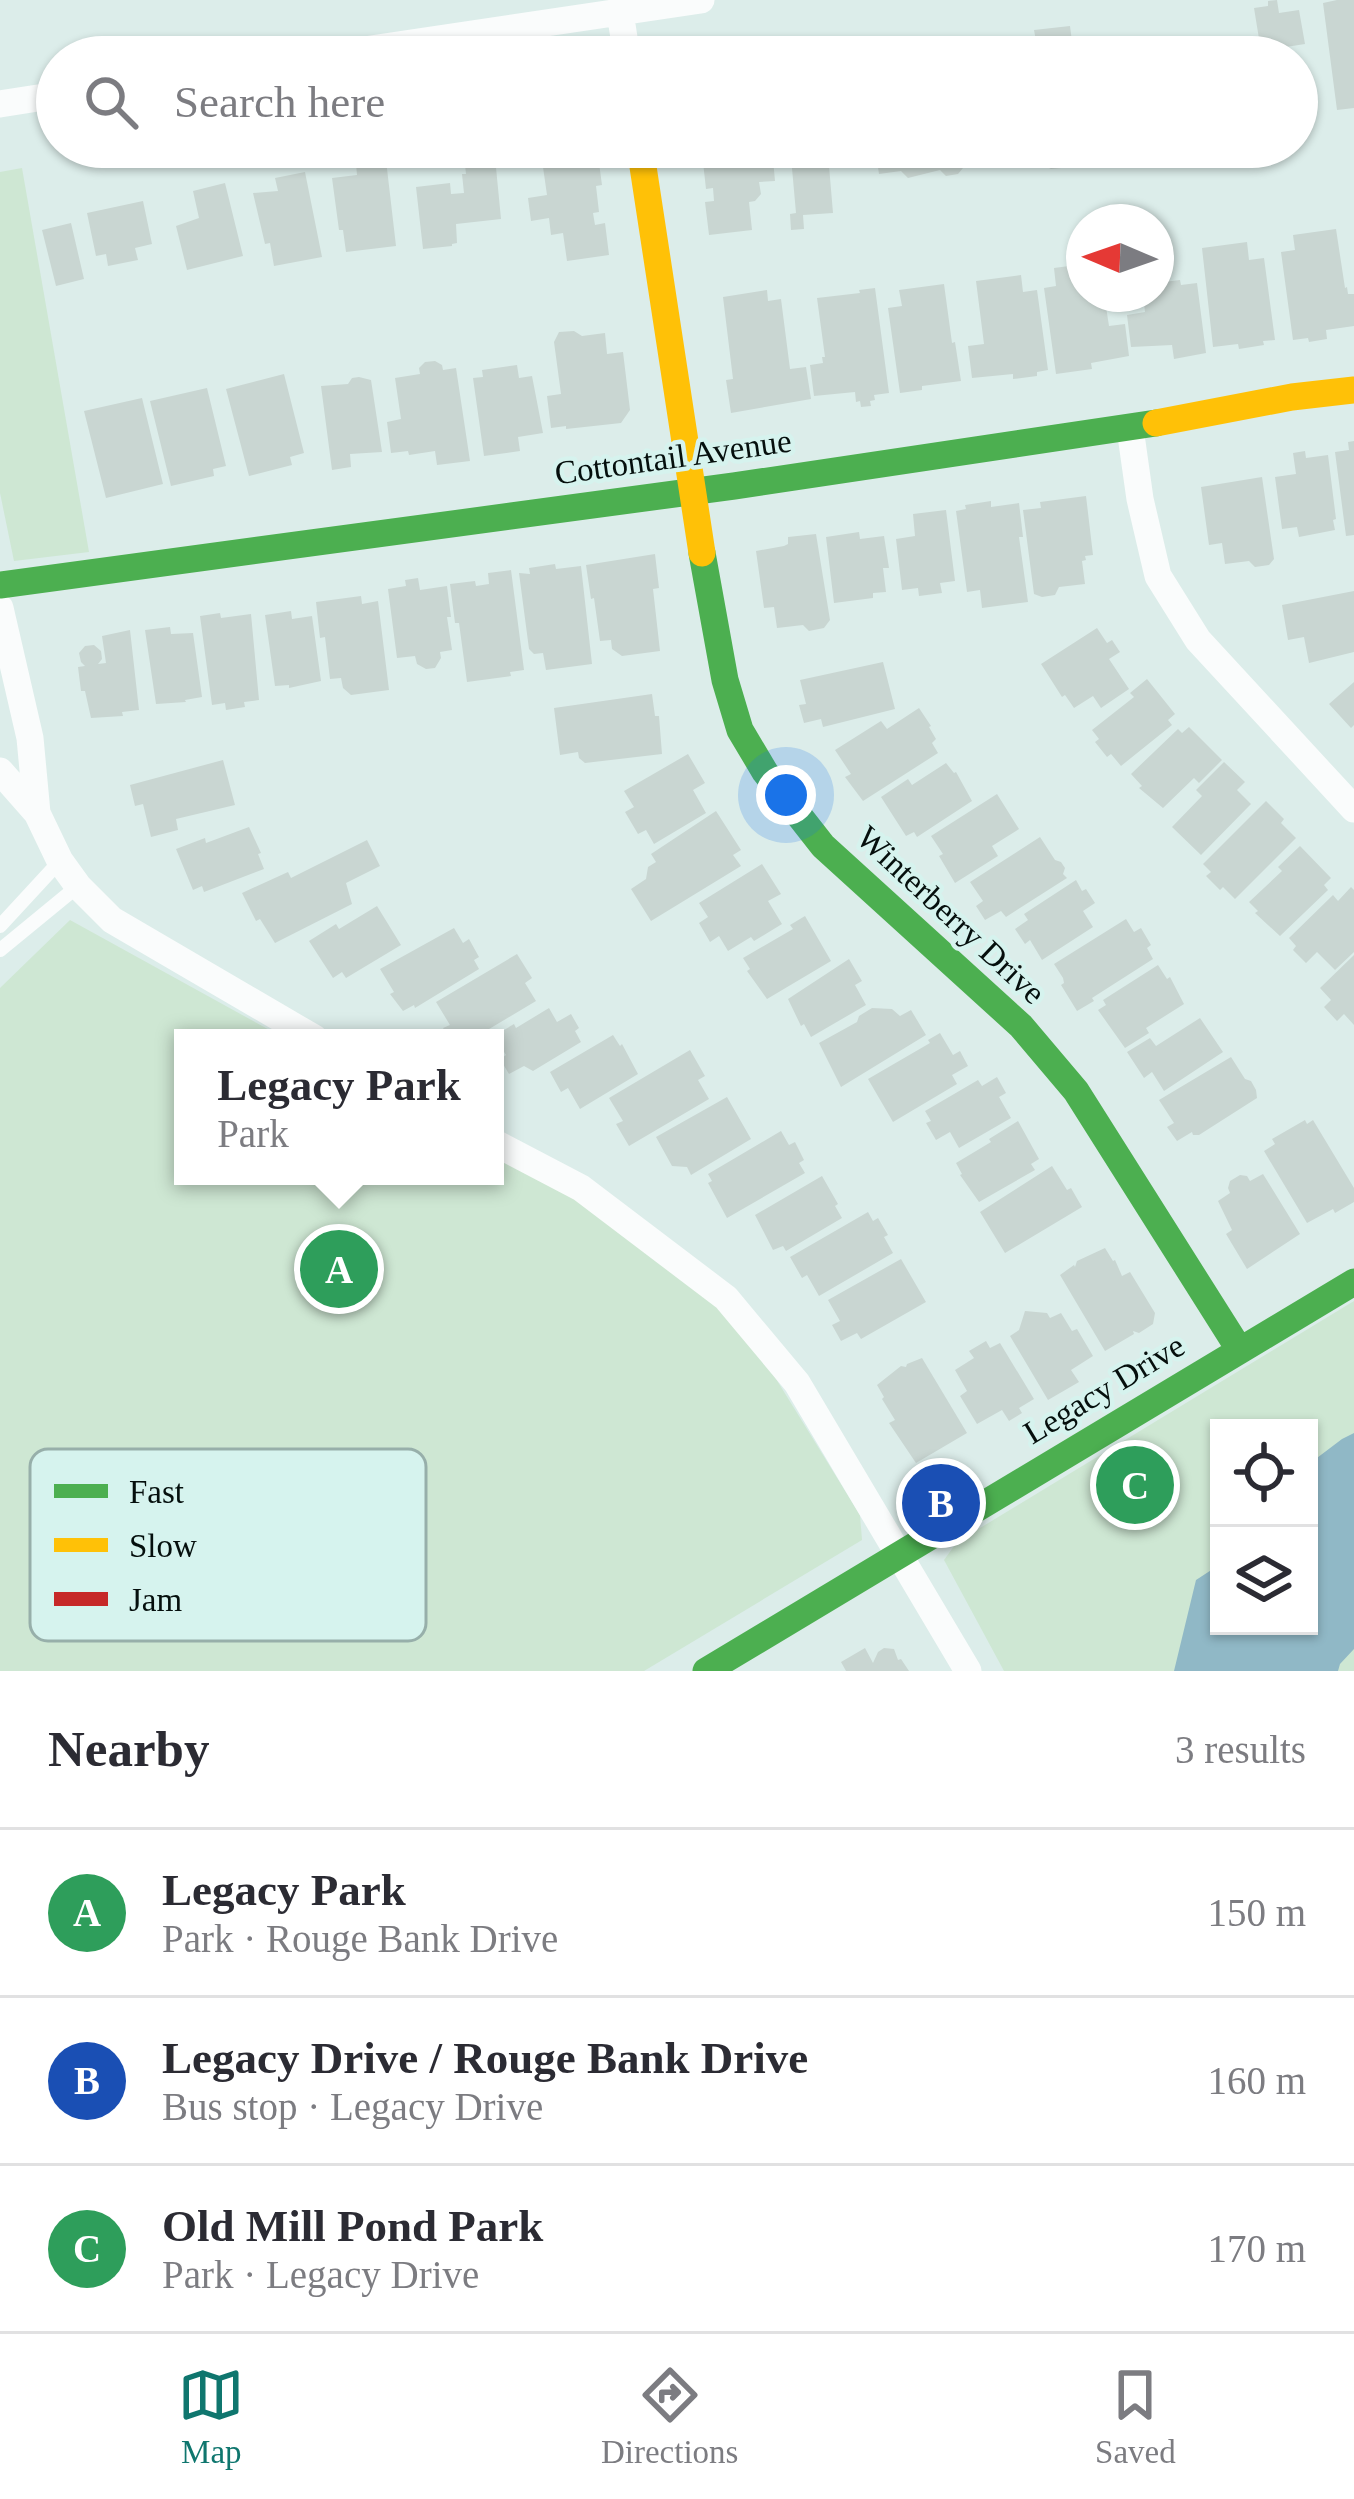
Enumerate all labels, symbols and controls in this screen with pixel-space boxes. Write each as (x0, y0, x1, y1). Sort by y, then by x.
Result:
search box (36, 36, 1318, 168)
icon: search (78, 69, 144, 135)
text: Search here (174, 77, 385, 127)
north arrow (1066, 204, 1174, 312)
street label: Cottontail Avenue (552, 423, 794, 491)
your location (756, 765, 816, 825)
street label: Winterberry Drive (850, 819, 1052, 1011)
popup (174, 1029, 504, 1185)
text: Legacy Park (217, 1060, 461, 1110)
text: Park (217, 1112, 289, 1155)
pin: A (300, 1224, 378, 1314)
street label: Legacy Drive (1017, 1327, 1191, 1451)
map controls (1210, 1419, 1318, 1635)
button: locate (1210, 1419, 1318, 1527)
pin: C (1096, 1440, 1174, 1530)
legend (30, 1449, 426, 1641)
pin: B (902, 1458, 980, 1548)
text: Fast (129, 1474, 184, 1510)
button: layers (1210, 1527, 1318, 1635)
text: Slow (129, 1528, 197, 1564)
text: Jam (129, 1582, 182, 1618)
text: Nearby (48, 1721, 209, 1777)
text: 3 results (1175, 1728, 1306, 1771)
text: Legacy Park (162, 1865, 406, 1915)
text: A (73, 1891, 101, 1934)
text: 150 m (1207, 1891, 1306, 1934)
text: Park · Rouge Bank Drive (162, 1917, 558, 1960)
text: Legacy Drive / Rouge Bank Drive (162, 2033, 808, 2083)
text: B (74, 2059, 100, 2102)
text: 160 m (1207, 2059, 1306, 2102)
text: Bus stop · Legacy Drive (162, 2085, 543, 2128)
text: Old Mill Pond Park (162, 2201, 543, 2251)
text: C (73, 2227, 101, 2270)
text: 170 m (1207, 2227, 1306, 2270)
text: Park · Legacy Drive (162, 2253, 479, 2296)
tab: Map (178, 2362, 244, 2471)
tab: Directions (601, 2362, 738, 2471)
tab: Saved (1095, 2362, 1176, 2471)

